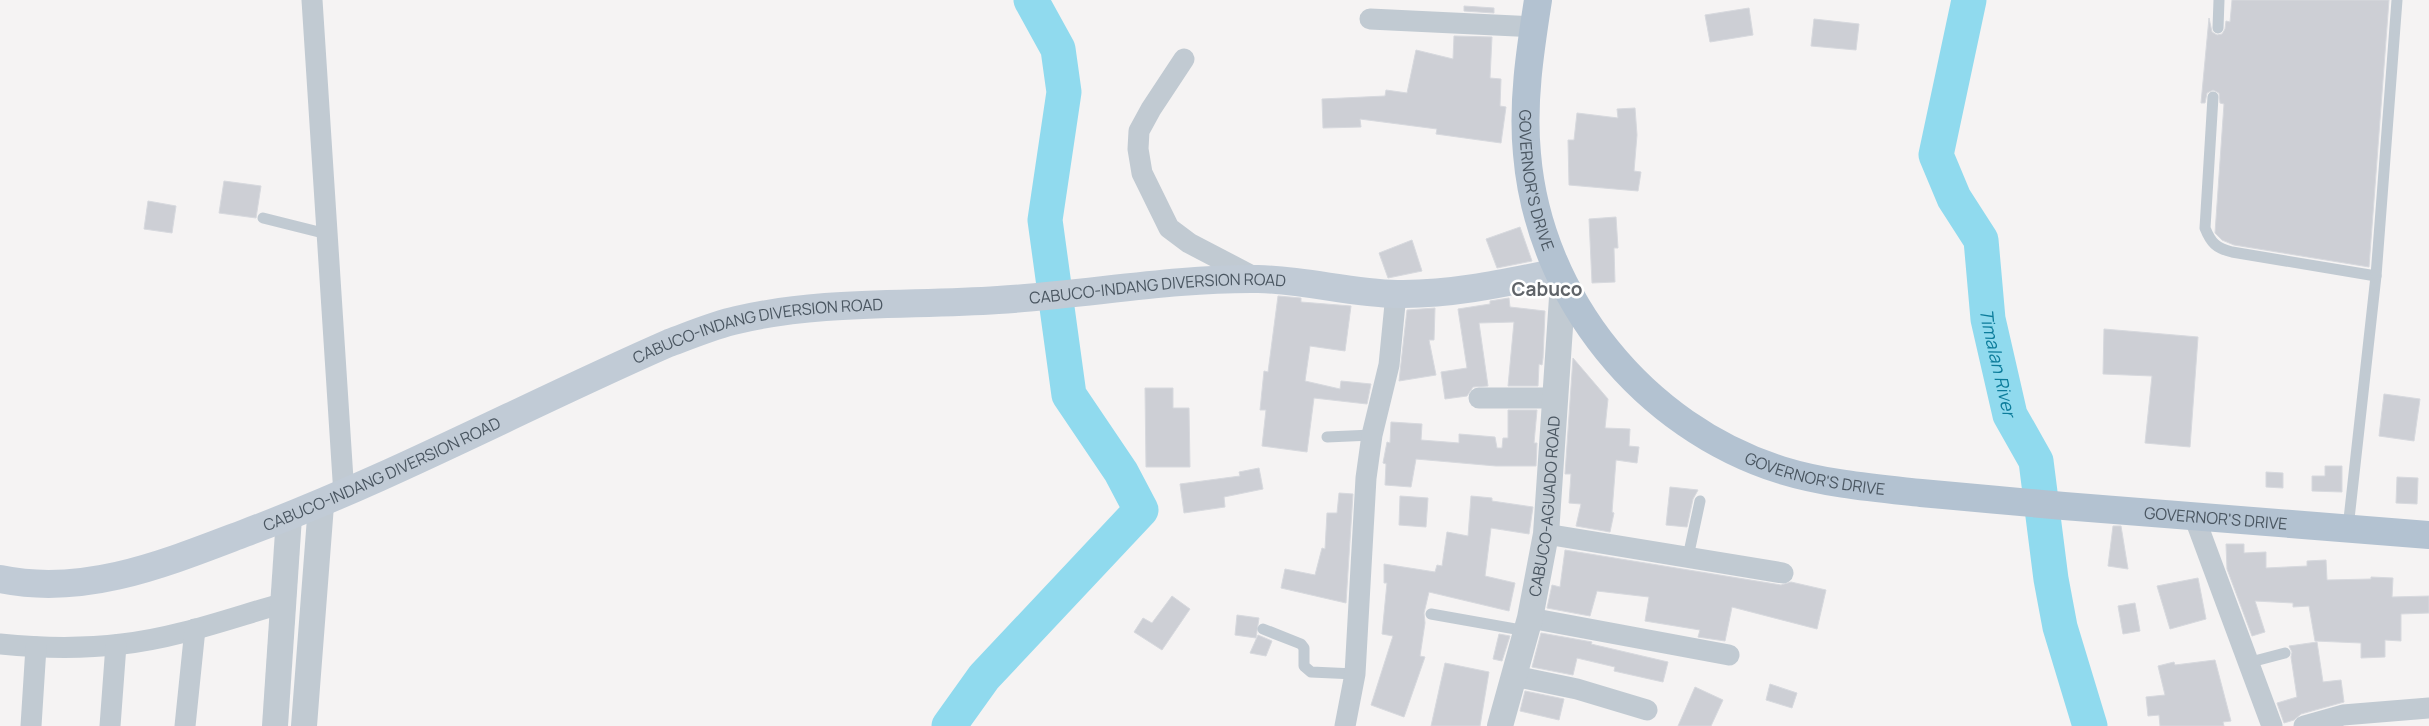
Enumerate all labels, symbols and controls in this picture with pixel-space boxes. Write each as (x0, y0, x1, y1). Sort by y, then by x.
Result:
street label: GOVERNOR'S DRIVE (1514, 109, 1560, 254)
street label: CABUCO-INDANG DIVERSION ROAD (1028, 268, 1287, 309)
district label: Cabuco (1512, 276, 1582, 302)
street label: CABUCO-INDANG DIVERSION ROAD (629, 293, 884, 369)
water label: Timalan River (1975, 308, 2023, 421)
street label: CABUCO-INDANG DIVERSION ROAD (260, 411, 504, 536)
street label: CABUCO-AGUADO ROAD (1523, 415, 1565, 598)
street label: GOVERNOR'S DRIVE (1742, 447, 1886, 500)
street label: GOVERNOR'S DRIVE (2143, 502, 2288, 535)

